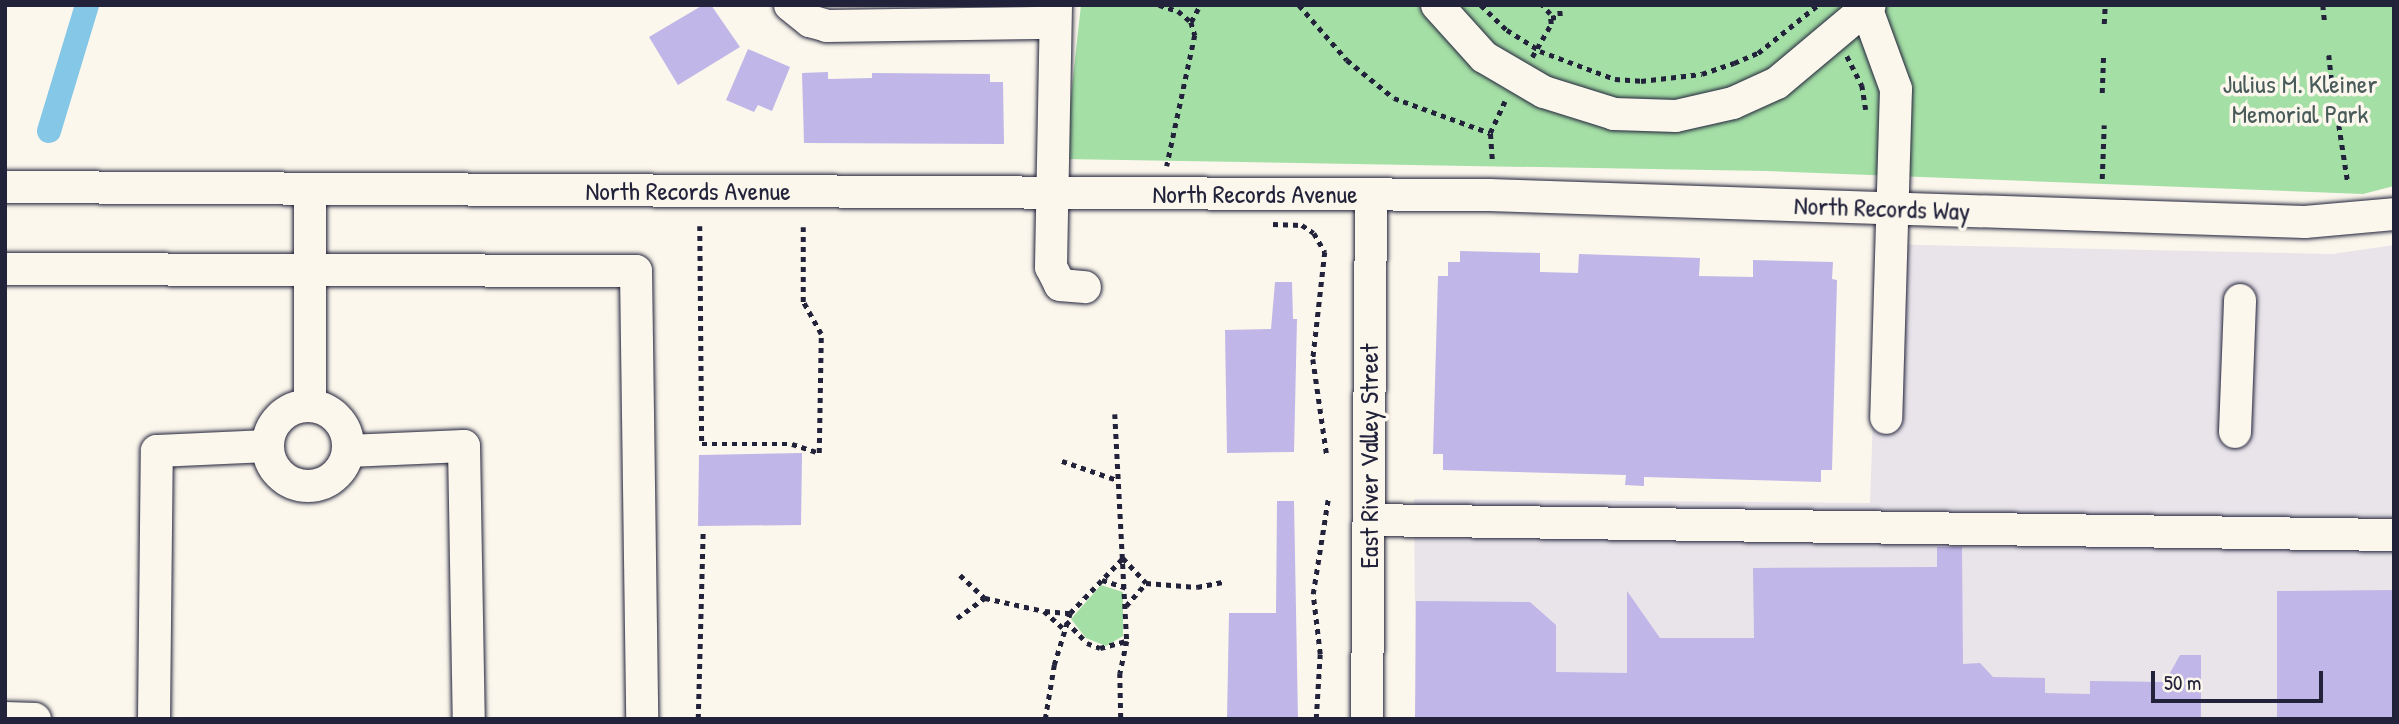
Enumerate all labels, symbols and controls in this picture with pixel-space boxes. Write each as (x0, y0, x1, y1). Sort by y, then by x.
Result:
park label: Julius M. Kleiner Memorial Park (2223, 68, 2377, 130)
street label: North Records Avenue (586, 175, 790, 207)
street label: North Records Avenue (1153, 178, 1357, 210)
street label: North Records Way (1793, 189, 1971, 227)
street label: East River Valley Street (1353, 344, 1385, 568)
scale bar (2154, 658, 2326, 702)
text: 50 m (2164, 668, 2201, 697)

